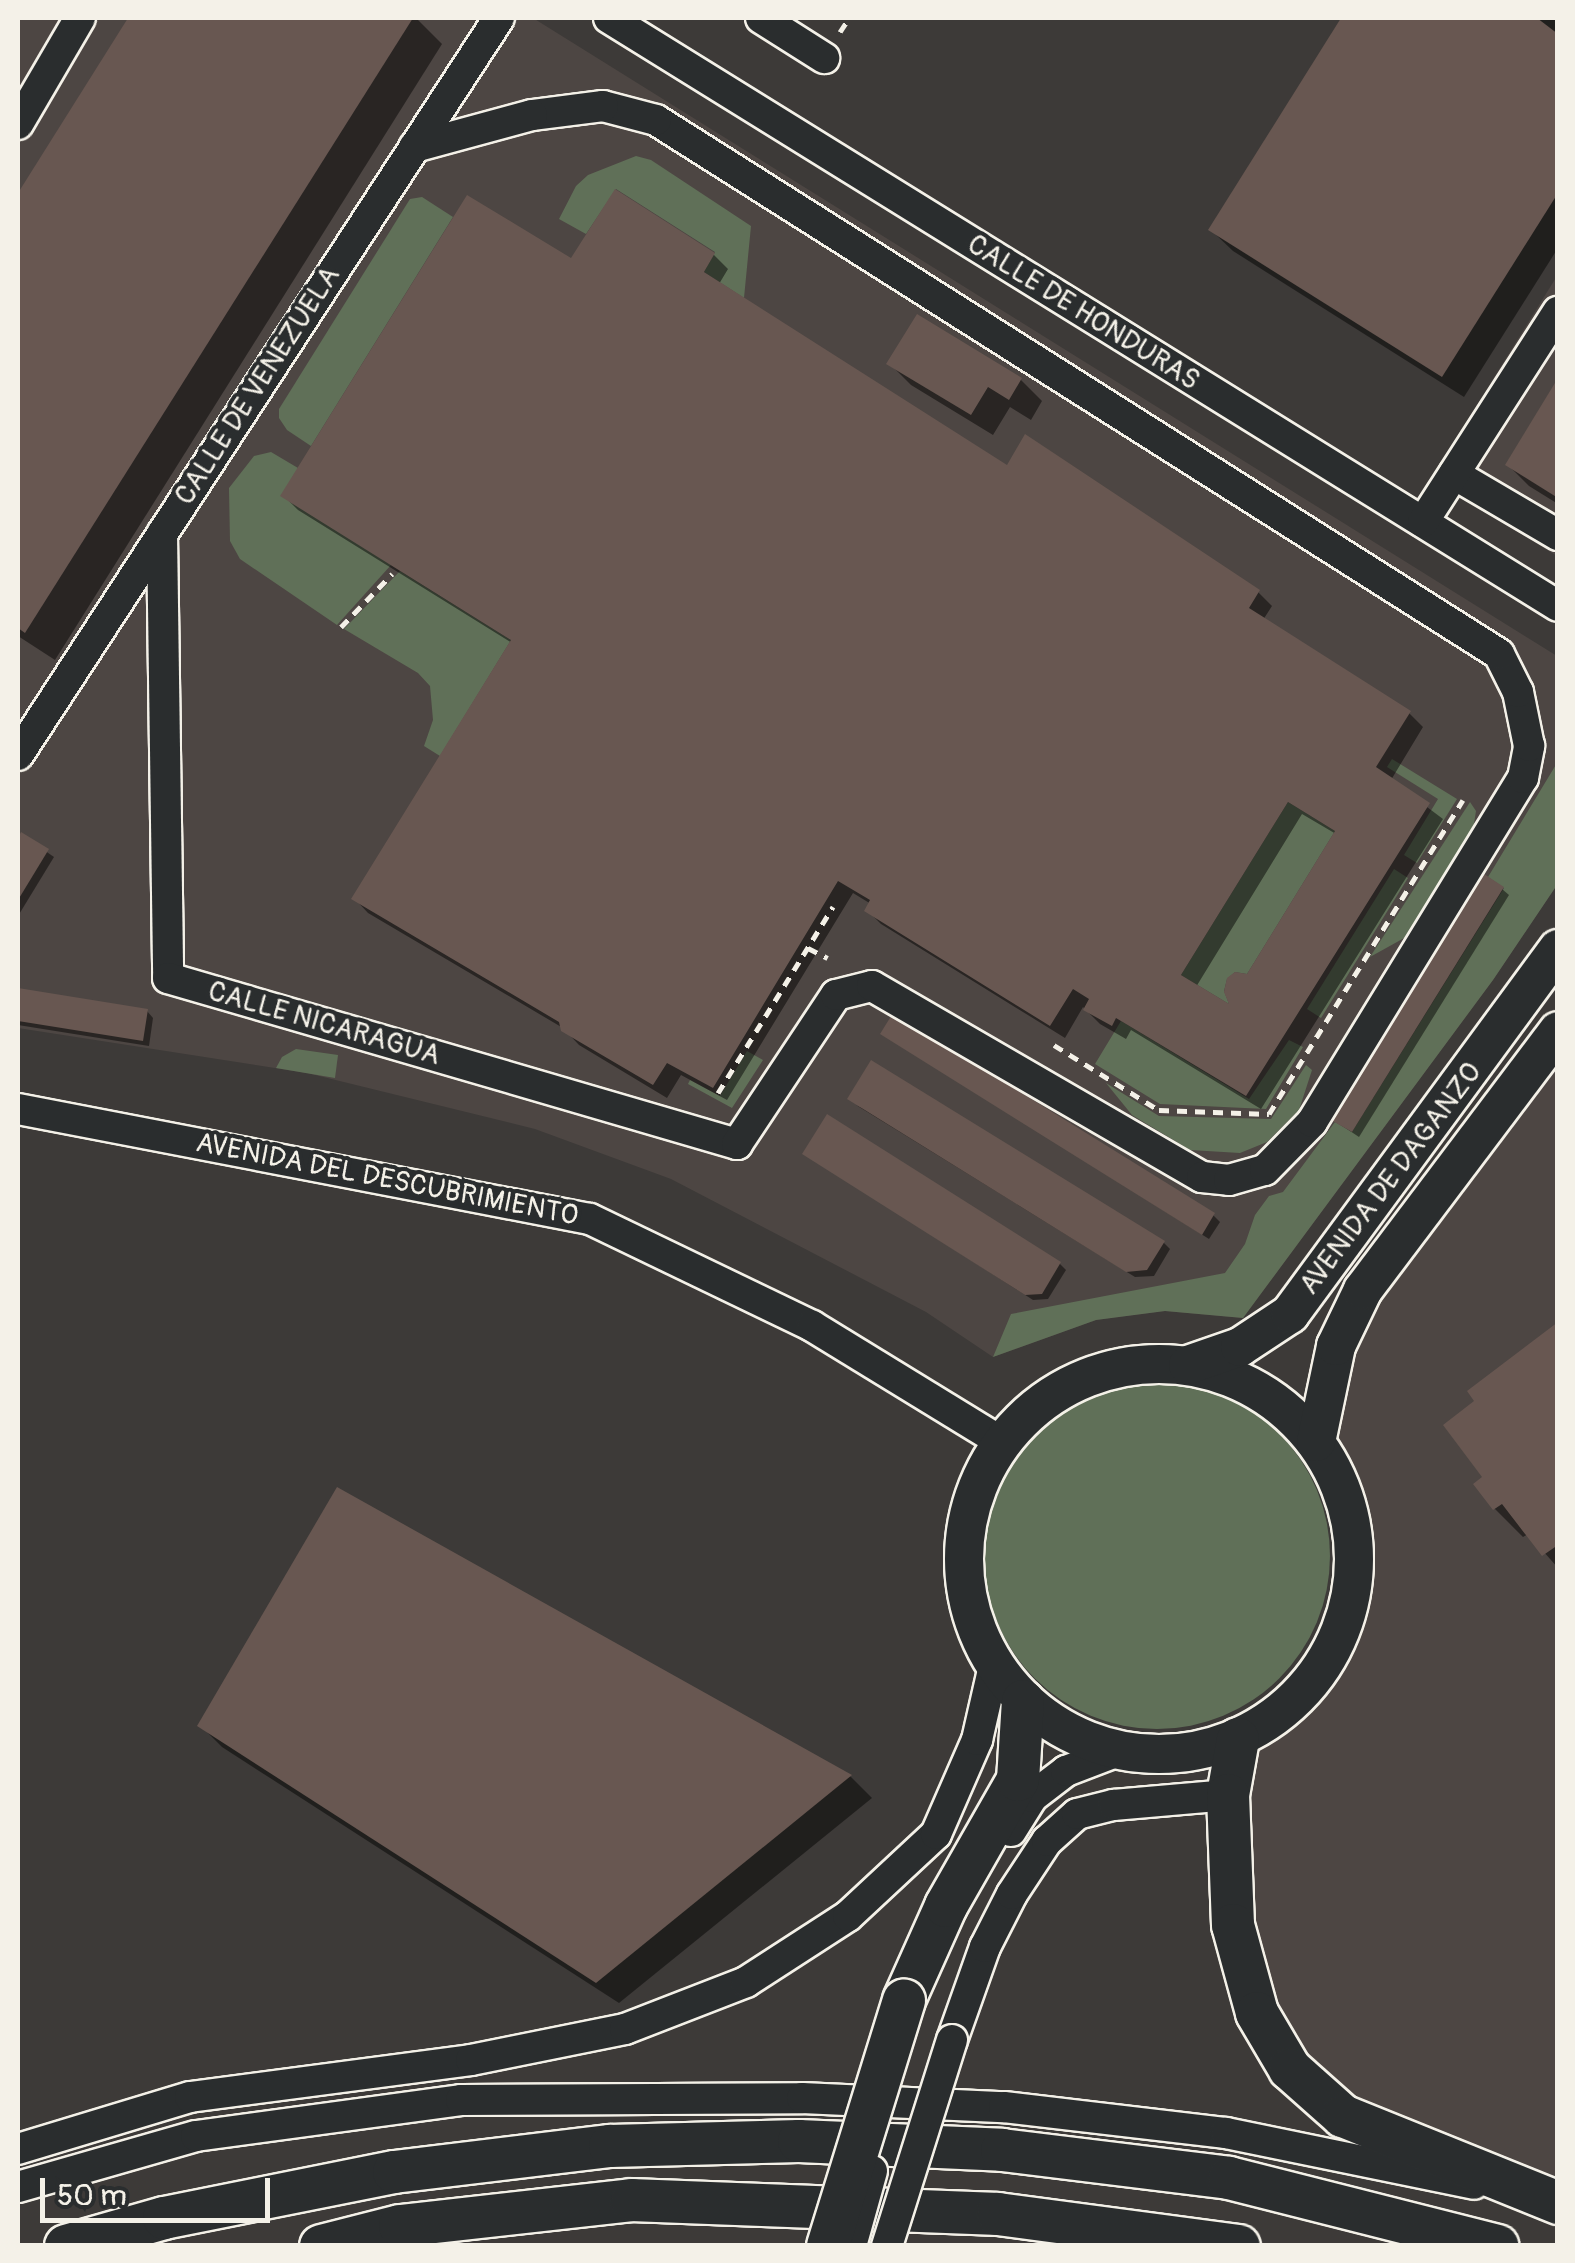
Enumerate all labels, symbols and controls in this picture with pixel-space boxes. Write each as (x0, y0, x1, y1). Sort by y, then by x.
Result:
street label: CALLE DE HONDURAS (961, 228, 1205, 398)
street label: CALLE DE VENEZUELA (168, 261, 348, 511)
street label: CALLE NICARAGUA (204, 975, 444, 1073)
street label: AVENIDA DE DAGANZO (1293, 1056, 1489, 1302)
street label: AVENIDA DEL DESCUBRIMIENTO (193, 1126, 581, 1234)
scale bar (45, 2158, 275, 2220)
text: 50 m (57, 2177, 127, 2214)

